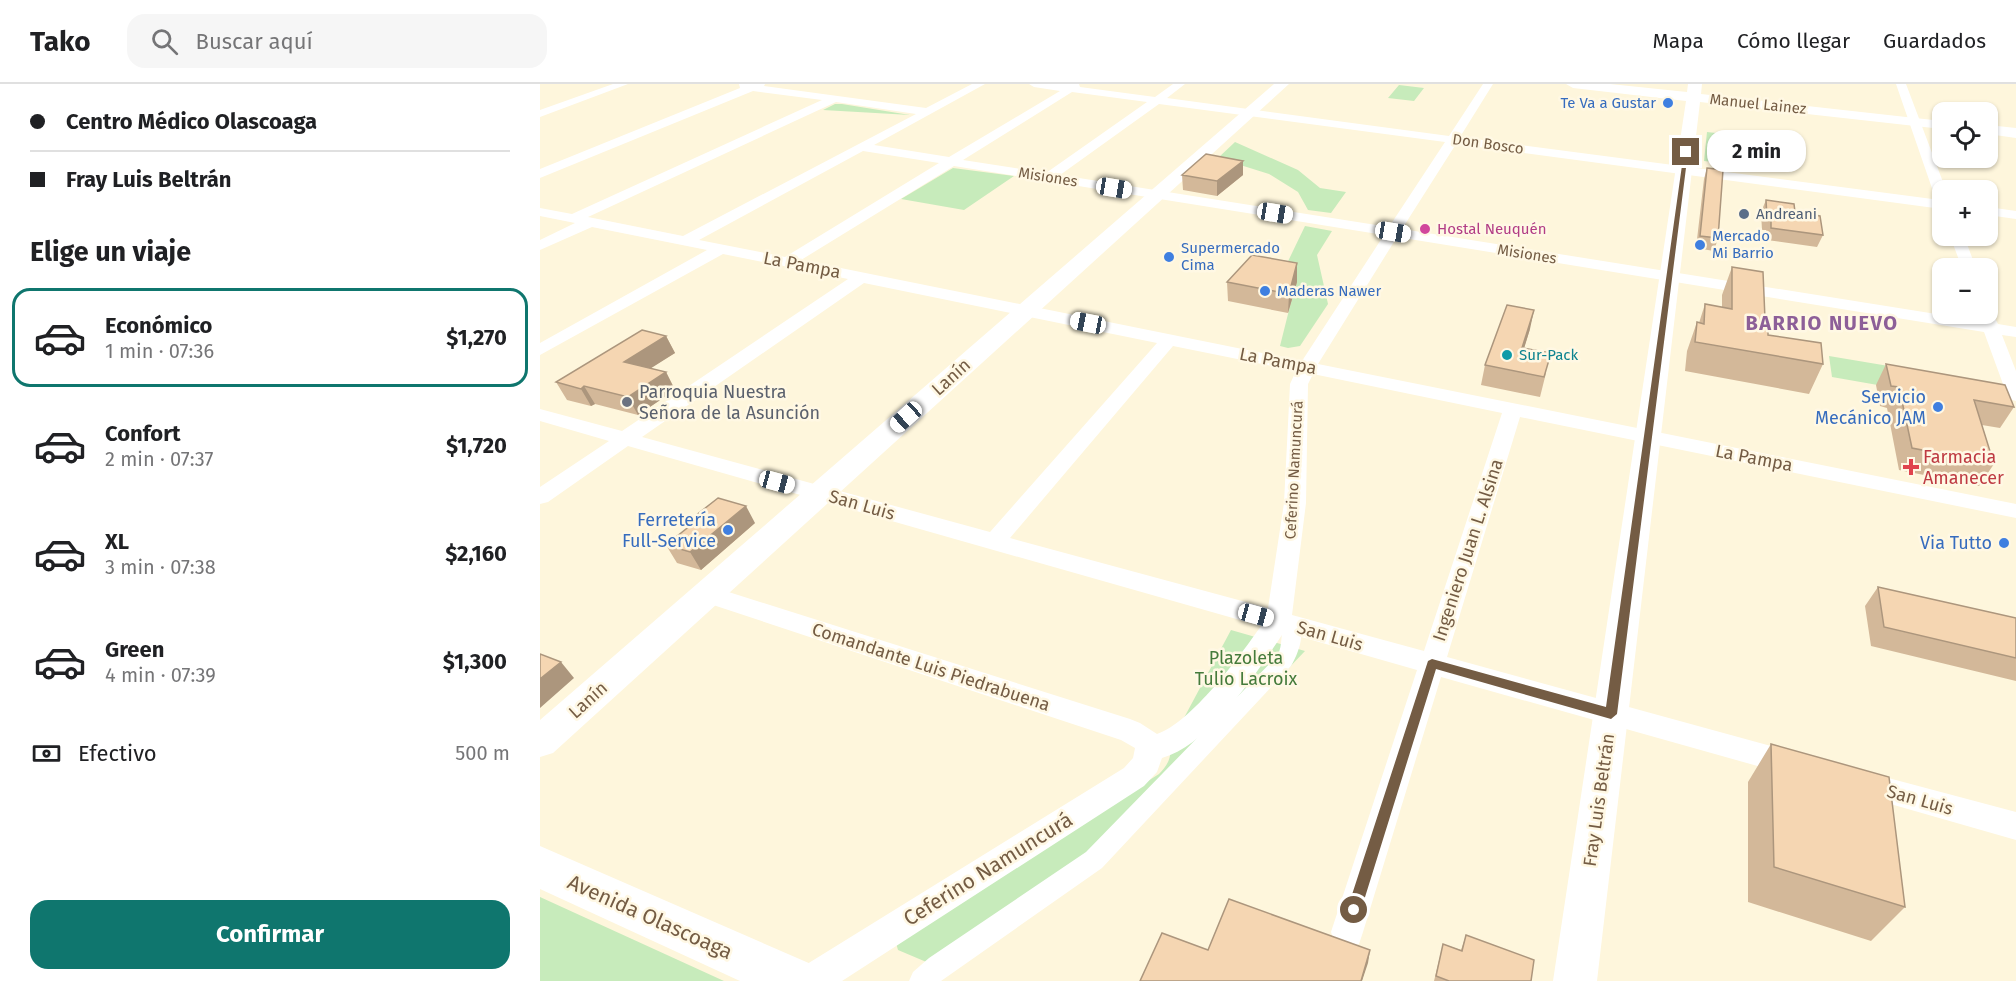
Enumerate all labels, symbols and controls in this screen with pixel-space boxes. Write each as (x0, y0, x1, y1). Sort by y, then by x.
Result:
search box (127, 14, 547, 68)
text: Tako (30, 25, 91, 58)
icon: search (148, 25, 181, 58)
text: Buscar aquí (196, 28, 313, 55)
text: Mapa (1652, 28, 1704, 54)
text: Cómo llegar (1737, 28, 1850, 54)
text: Guardados (1883, 28, 1986, 54)
street label: Manuel Lainez (1709, 90, 1808, 118)
place label: Te Va a Gustar (1560, 94, 1656, 112)
marker: Te Va a Gustar (1661, 96, 1675, 110)
map controls (1932, 102, 1998, 324)
button: locate (1932, 102, 1998, 168)
text: Centro Médico Olascoaga (66, 108, 317, 135)
street label: Don Bosco (1451, 130, 1525, 158)
callout: 2 min (1707, 131, 1806, 173)
route end (1672, 138, 1699, 165)
text: 2 min (1732, 139, 1781, 163)
street label: Misiones (1017, 163, 1079, 191)
text: Fray Luis Beltrán (66, 166, 231, 193)
car (1095, 176, 1133, 200)
button: + (1932, 180, 1998, 246)
car (1256, 201, 1294, 225)
place label: Andreani (1756, 205, 1817, 223)
marker: Andreani (1737, 207, 1751, 221)
car (1374, 220, 1412, 244)
place label: Hostal Neuquén (1437, 220, 1546, 238)
marker: Hostal Neuquén (1418, 222, 1432, 236)
place label: Mercado Mi Barrio (1712, 227, 1774, 262)
text: Elige un viaje (30, 236, 191, 268)
marker: Mercado Mi Barrio (1693, 238, 1707, 252)
place label: Supermercado Cima (1181, 239, 1280, 274)
street label: Misiones (1496, 240, 1558, 268)
street label: La Pampa (761, 247, 843, 283)
marker: Supermercado Cima (1162, 250, 1176, 264)
button: − (1932, 258, 1998, 324)
place label: Maderas Nawer (1277, 282, 1381, 300)
marker: Maderas Nawer (1258, 284, 1272, 298)
icon: car (33, 311, 87, 365)
car (1069, 311, 1107, 335)
district label: BARRIO NUEVO (1745, 311, 1899, 335)
text: Económico (105, 312, 212, 339)
text: $1,270 (446, 324, 507, 351)
text: 1 min · 07:36 (105, 339, 214, 363)
street label: La Pampa (1237, 343, 1319, 379)
place label: Sur-Pack (1519, 346, 1578, 364)
marker: Sur-Pack (1500, 348, 1514, 362)
street label: Lanín (927, 354, 975, 400)
place label: Parroquia Nuestra Señora de la Asunción (639, 381, 820, 424)
place label: Servicio Mecánico JAM (1815, 386, 1926, 429)
marker: Parroquia Nuestra Señora de la Asunción (620, 395, 634, 409)
car (887, 398, 925, 436)
street label: Ceferino Namuncurá (1281, 400, 1307, 540)
marker: Servicio Mecánico JAM (1931, 400, 1945, 414)
icon: car (33, 419, 87, 473)
text: Confort (105, 420, 181, 447)
text: $1,720 (446, 432, 507, 459)
street label: La Pampa (1713, 440, 1795, 476)
place label: Farmacia Amanecer (1923, 446, 2004, 489)
text: 2 min · 07:37 (105, 447, 213, 471)
street label: Ingeniero Juan L. Alsina (1428, 456, 1508, 644)
marker: Farmacia Amanecer (1904, 460, 1918, 474)
car (757, 469, 797, 495)
street label: San Luis (826, 485, 898, 525)
place label: Ferretería Full-Service (622, 509, 716, 552)
marker: Ferretería Full-Service (721, 523, 735, 537)
icon: car (33, 527, 87, 581)
text: XL (105, 528, 129, 555)
place label: Via Tutto (1920, 532, 1992, 554)
marker: Via Tutto (1997, 536, 2011, 550)
text: $2,160 (445, 540, 507, 567)
text: 3 min · 07:38 (105, 555, 216, 579)
car (1236, 602, 1276, 628)
street label: San Luis (1294, 616, 1366, 656)
street label: Comandante Luis Piedrabuena (809, 618, 1053, 716)
icon: car (33, 635, 87, 689)
text: Green (105, 636, 164, 663)
park label: Plazoleta Tulio Lacroix (1195, 647, 1298, 690)
text: $1,300 (443, 648, 507, 675)
text: 4 min · 07:39 (105, 663, 216, 687)
street label: Lanín (564, 677, 612, 723)
street label: Fray Luis Beltrán (1579, 732, 1619, 868)
icon: cash (30, 737, 63, 770)
text: Efectivo (78, 740, 157, 767)
text: 500 m (455, 741, 510, 765)
street label: San Luis (1884, 780, 1956, 820)
street label: Ceferino Namuncurá (899, 806, 1077, 932)
street label: Avenida Olascoaga (563, 869, 737, 965)
route start (1340, 896, 1367, 923)
button: Confirmar (30, 900, 510, 969)

